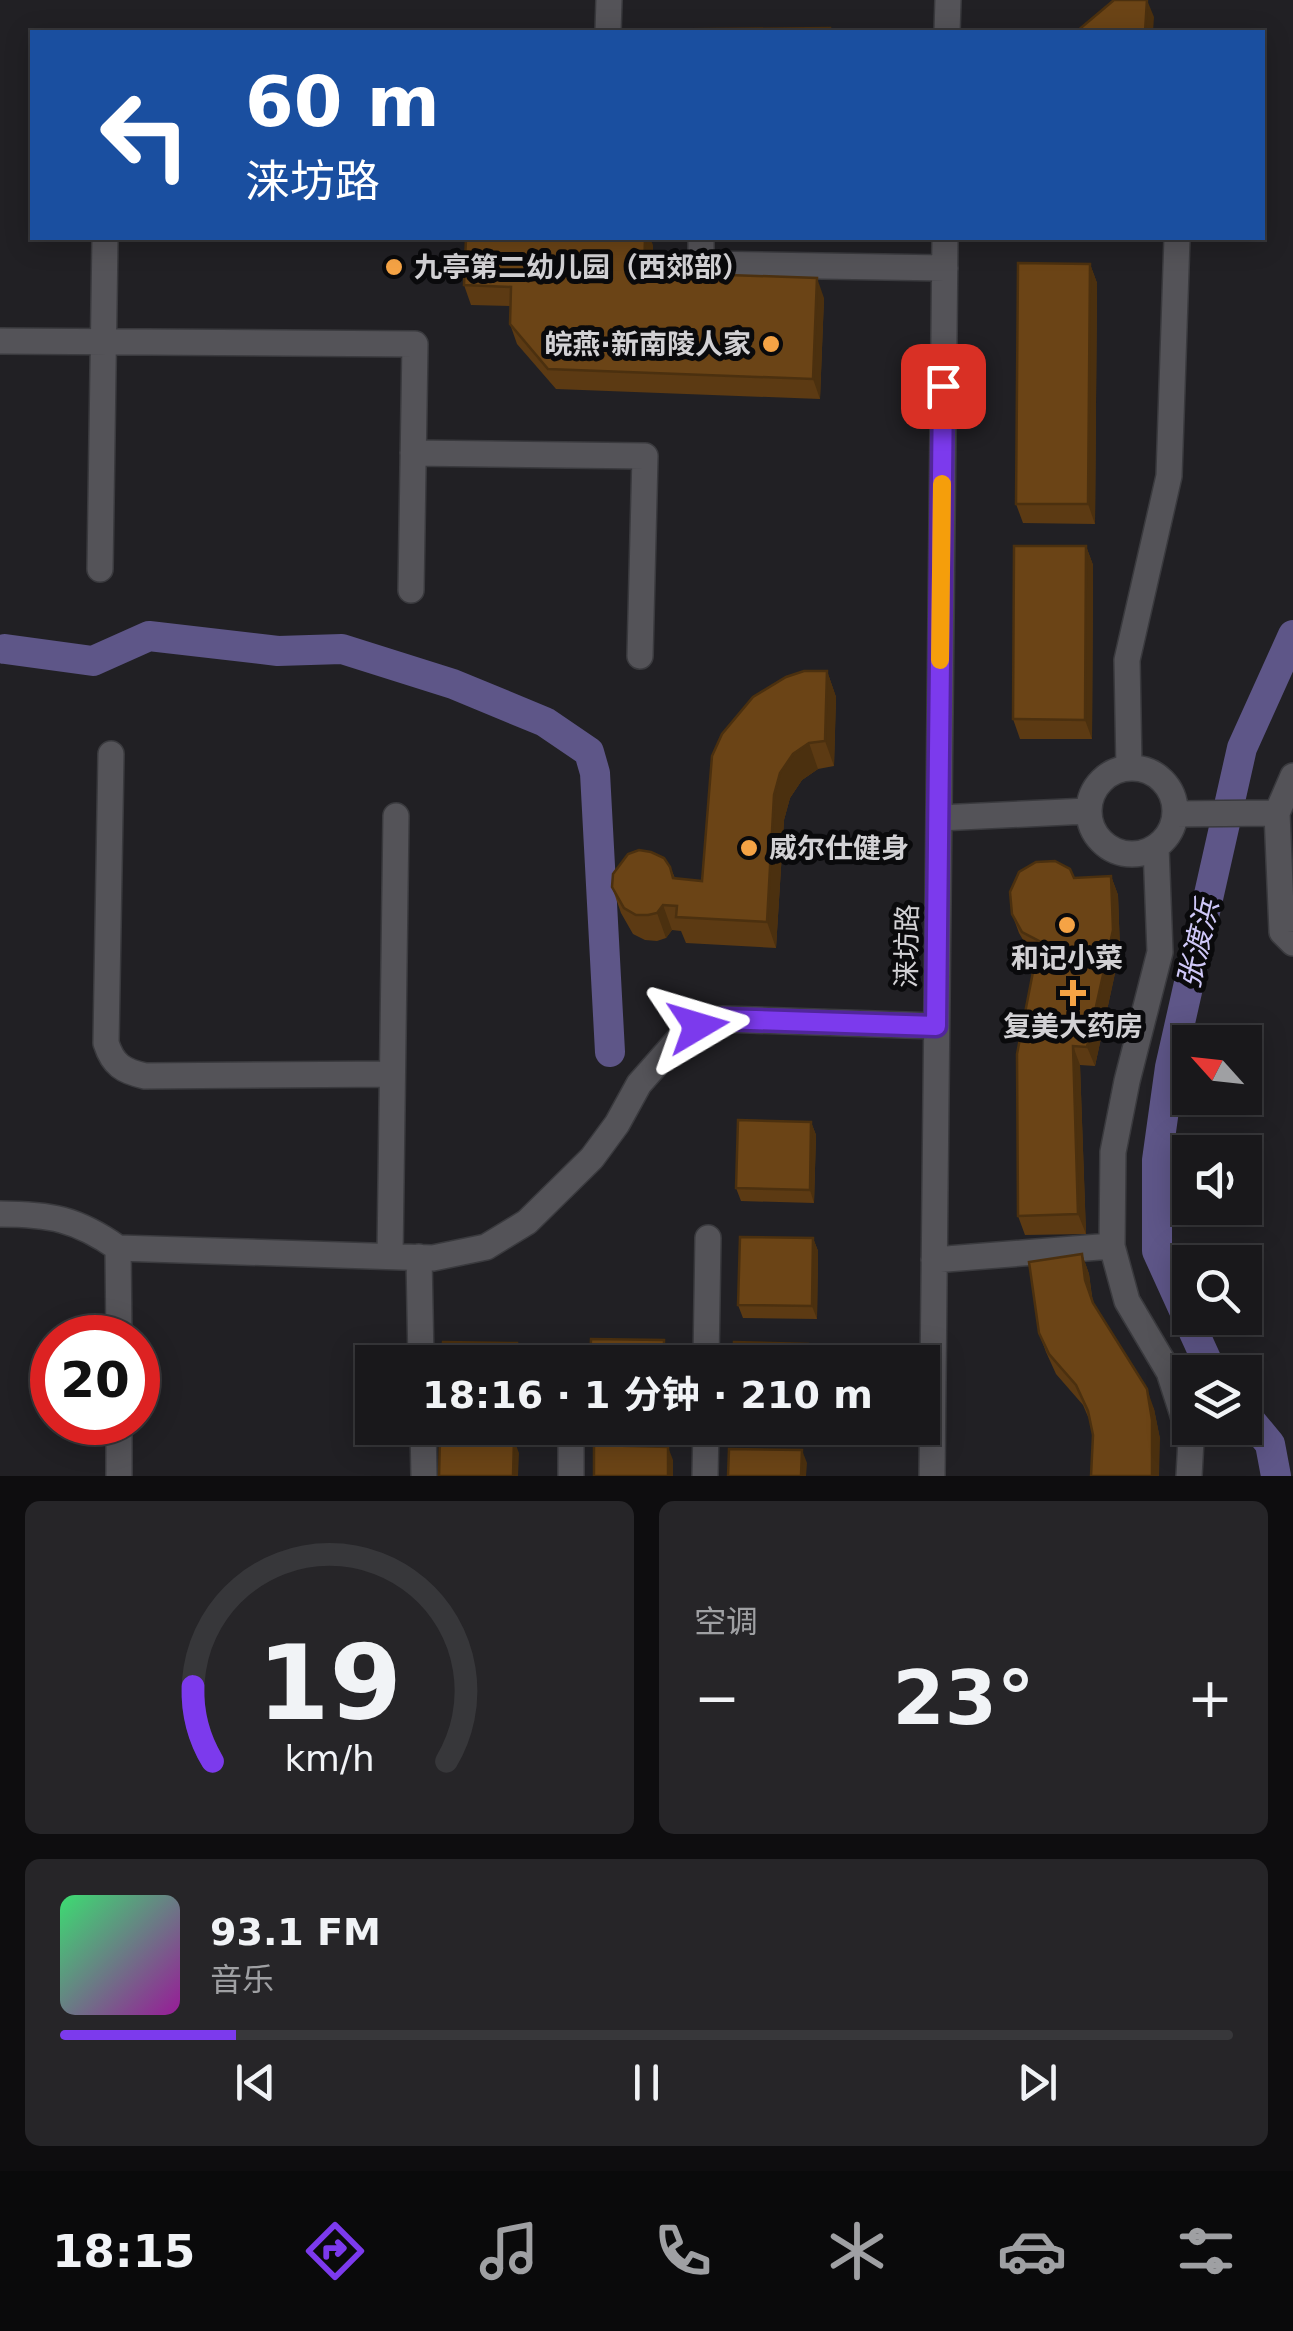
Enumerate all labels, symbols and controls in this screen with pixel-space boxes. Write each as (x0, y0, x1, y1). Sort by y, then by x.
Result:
text: 60 m (245, 61, 440, 143)
icon: left (80, 70, 210, 200)
text: 涞坊路 (245, 155, 380, 208)
place label: 九亭第二幼儿园（西郊部） (414, 251, 750, 284)
marker: 九亭第二幼儿园（西郊部） (383, 256, 405, 278)
place label: 皖燕·新南陵人家 (544, 328, 751, 361)
marker: 皖燕·新南陵人家 (760, 333, 782, 355)
pin (901, 344, 986, 429)
icon: arrive (916, 359, 971, 414)
place label: 威尔仕健身 (769, 832, 909, 865)
marker: 威尔仕健身 (738, 837, 760, 859)
water label: 张渡浜 (1171, 893, 1226, 992)
street label: 涞坊路 (890, 904, 924, 988)
marker: 和记小菜 (1056, 914, 1078, 936)
place label: 和记小菜 (1011, 942, 1123, 975)
position arrow (646, 974, 750, 1078)
marker: 复美大药房 (1062, 982, 1084, 1004)
place label: 复美大药房 (1003, 1010, 1143, 1043)
north arrow (1172, 1025, 1262, 1115)
map controls (1172, 1025, 1262, 1445)
button: sound (1172, 1135, 1262, 1225)
button: search (1172, 1245, 1262, 1335)
speed limit sign: 20 (30, 1315, 160, 1445)
button: layers (1172, 1355, 1262, 1445)
text: 18:16 · 1 分钟 · 210 m (422, 1373, 873, 1417)
text: 空调 (694, 1603, 758, 1641)
text: 19 (257, 1622, 402, 1744)
text: 23° (893, 1654, 1034, 1742)
text: − (694, 1666, 740, 1730)
text: + (1187, 1666, 1233, 1730)
text: km/h (284, 1738, 375, 1779)
text: 93.1 FM (210, 1910, 381, 1954)
text: 音乐 (210, 1961, 274, 1999)
icon: previous (228, 2055, 283, 2110)
icon: pause (619, 2055, 674, 2110)
icon: next (1010, 2055, 1065, 2110)
icon: directions (300, 2216, 370, 2286)
icon: music (474, 2216, 544, 2286)
icon: phone (648, 2216, 718, 2286)
icon: climate (822, 2216, 892, 2286)
icon: car (997, 2216, 1067, 2286)
icon: filters (1171, 2216, 1241, 2286)
text: 18:15 (52, 2225, 195, 2278)

